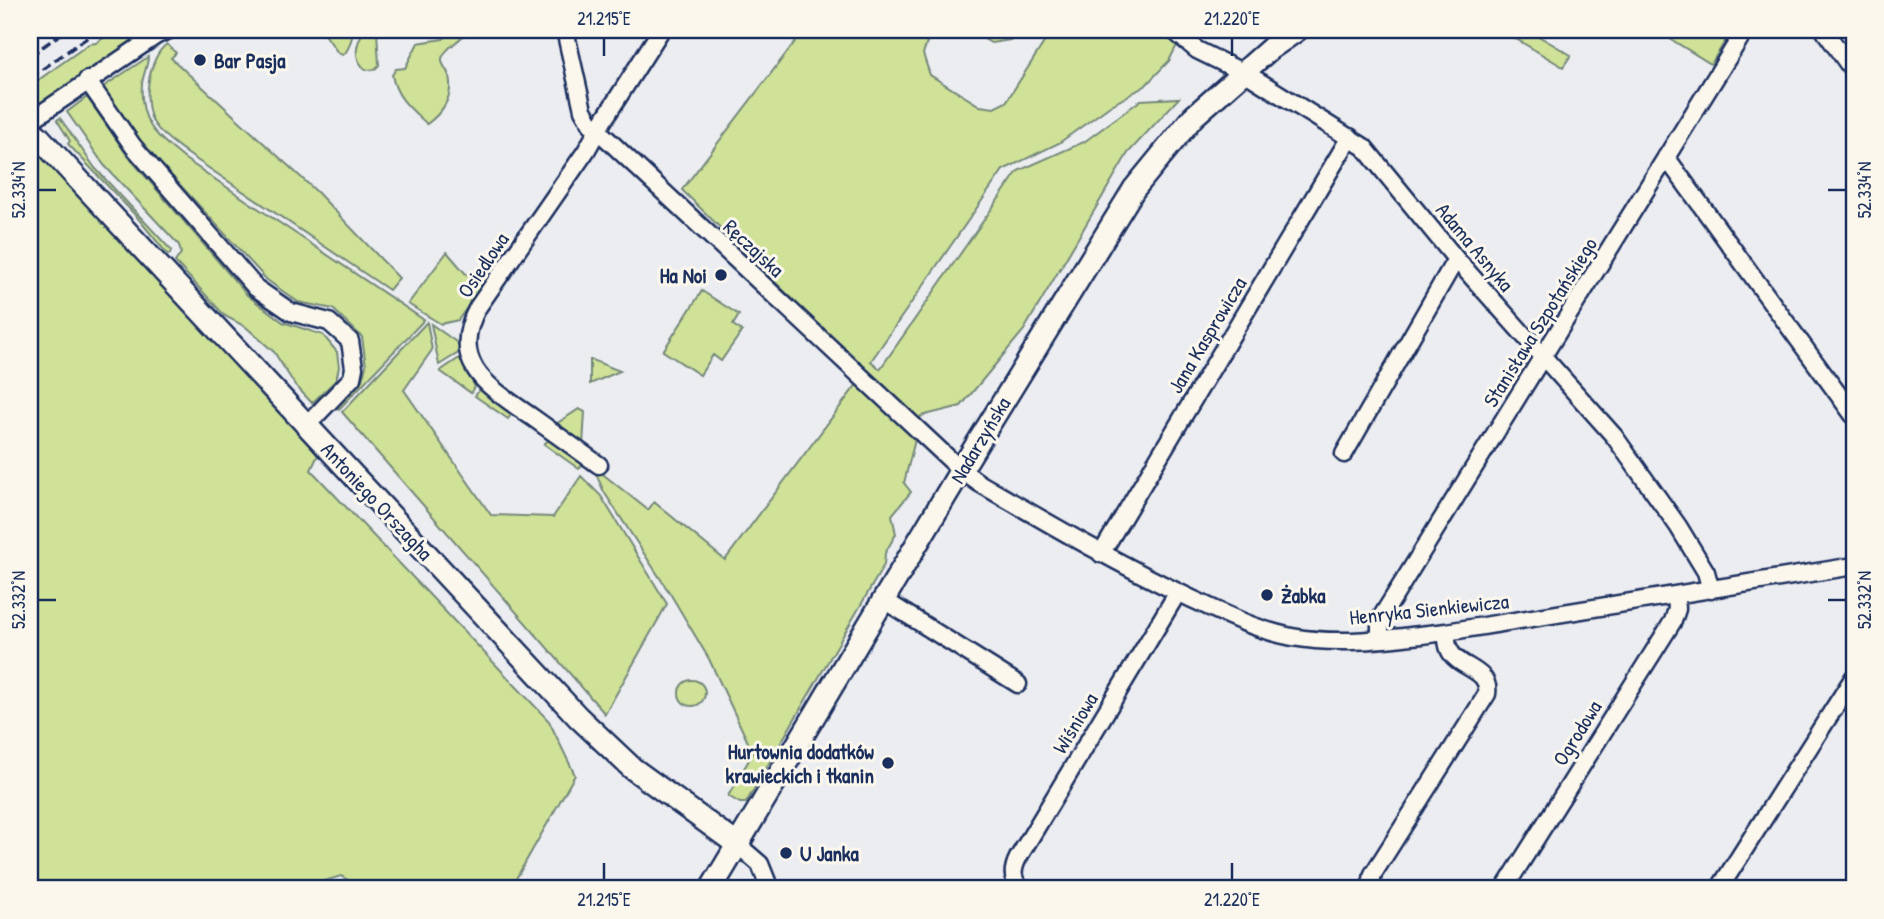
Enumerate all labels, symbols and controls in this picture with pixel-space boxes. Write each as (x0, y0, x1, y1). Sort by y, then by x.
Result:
text: 21.215°E (577, 6, 631, 31)
text: 21.220°E (1204, 6, 1260, 31)
place label: Bar Pasja (214, 46, 286, 75)
marker: Bar Pasja (192, 52, 208, 68)
text: 52.334°N (6, 162, 31, 218)
text: 52.334°N (1852, 162, 1877, 218)
street label: Adama Asnyka (1429, 196, 1521, 298)
street label: Ręczajska (717, 212, 791, 284)
street label: Osiedlowa (451, 227, 515, 303)
street label: Stanisława Szpotańskiego (1476, 232, 1604, 412)
place label: Ha Noi (660, 261, 707, 290)
marker: Ha Noi (713, 267, 729, 283)
street label: Jana Kasprowicza (1161, 271, 1253, 399)
street label: Nadarzyńska (943, 391, 1017, 489)
street label: Antoniego Orszagha (315, 435, 439, 567)
text: 52.332°N (6, 571, 31, 629)
text: 52.332°N (1852, 571, 1877, 629)
place label: Żabka (1281, 581, 1326, 610)
street label: Henryka Sienkiewicza (1348, 586, 1510, 632)
marker: Żabka (1259, 587, 1275, 603)
street label: Wiśniowa (1045, 687, 1105, 759)
street label: Ogrodowa (1546, 695, 1608, 771)
place label: Hurtownia dodatków krawieckich i tkanin (725, 737, 874, 790)
marker: Hurtownia dodatków krawieckich i tkanin (880, 755, 896, 771)
place label: U Janka (800, 839, 860, 868)
marker: U Janka (778, 845, 794, 861)
text: 21.215°E (577, 887, 631, 912)
text: 21.220°E (1204, 887, 1260, 912)

